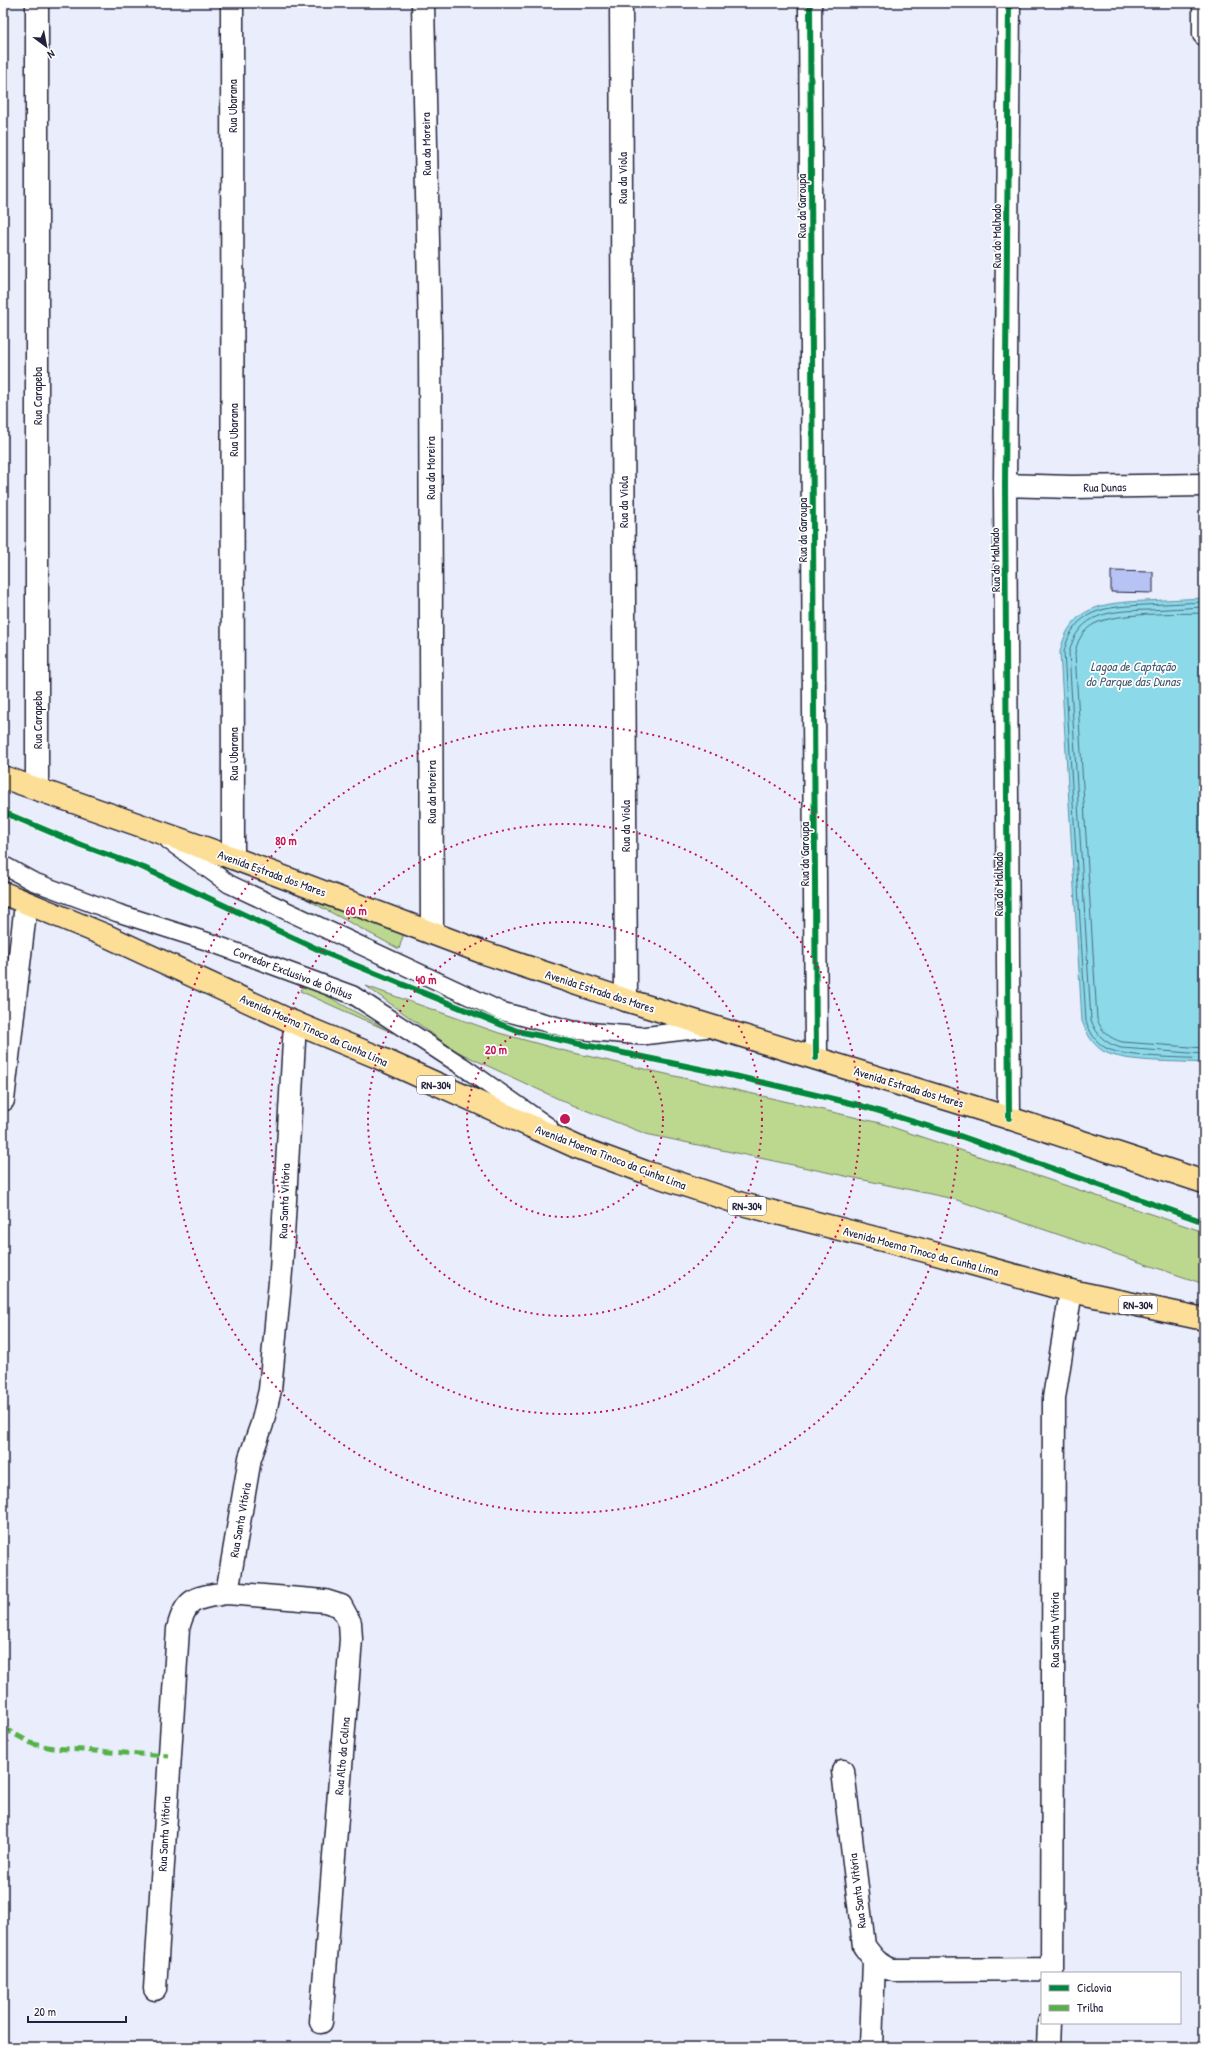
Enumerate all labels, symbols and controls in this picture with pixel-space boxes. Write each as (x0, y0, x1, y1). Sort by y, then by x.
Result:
north arrow (26, 26, 66, 66)
text: N (45, 47, 57, 62)
street label: Rua Ubarana (224, 79, 241, 133)
street label: Rua da Moreira (417, 112, 435, 176)
street label: Rua da Viola (614, 152, 631, 204)
street label: Rua da Garoupa (793, 173, 810, 238)
street label: Rua do Malhado (988, 204, 1005, 268)
street label: Rua Carapeba (29, 367, 46, 425)
street label: Rua Ubarana (225, 403, 242, 457)
street label: Rua da Moreira (422, 436, 439, 500)
street label: Rua da Viola (615, 476, 632, 528)
street label: Rua Dunas (1083, 478, 1127, 496)
street label: Rua da Garoupa (794, 497, 811, 562)
street label: Rua do Malhado (986, 528, 1004, 592)
water label: Lagoa de Captação do Parque das Dunas (1086, 657, 1181, 691)
street label: Rua Carapeba (29, 691, 46, 749)
street label: Rua Ubarana (225, 727, 242, 781)
street label: Rua da Moreira (423, 760, 440, 824)
street label: Rua da Viola (617, 800, 634, 852)
street label: Rua da Garoupa (796, 821, 813, 886)
text: 80 m (275, 832, 297, 849)
street label: Avenida Estrada dos Mares (216, 846, 329, 901)
street label: Rua do Malhado (990, 852, 1007, 916)
text: 60 m (345, 902, 367, 919)
street label: Corredor Exclusivo de Ônibus (231, 942, 356, 1004)
street label: Avenida Estrada dos Mares (543, 965, 657, 1017)
text: 40 m (416, 971, 436, 988)
street label: Avenida Moema Tinoco da Cunha Lima (237, 990, 391, 1070)
text: 20 m (485, 1041, 507, 1058)
street label: Avenida Estrada dos Mares (852, 1062, 966, 1112)
road number: RN-304 (417, 1076, 455, 1094)
centre of rings (558, 1112, 572, 1126)
street label: Avenida Moema Tinoco da Cunha Lima (533, 1120, 689, 1194)
street label: Rua Santa Vitória (274, 1163, 294, 1239)
road number: RN-304 (728, 1197, 766, 1215)
street label: Avenida Moema Tinoco da Cunha Lima (841, 1222, 1001, 1280)
road number: RN-304 (1119, 1296, 1157, 1314)
street label: Rua Santa Vitória (225, 1481, 255, 1559)
street label: Rua Santa Vitória (1046, 1592, 1063, 1668)
street label: Rua Alto da Colina (330, 1716, 354, 1796)
street label: Rua Santa Vitória (154, 1796, 174, 1872)
street label: Rua Santa Vitória (844, 1852, 870, 1929)
legend (1041, 1972, 1181, 2024)
text: Ciclovia (1077, 1979, 1111, 1996)
scale bar (28, 1998, 126, 2024)
text: Trilha (1077, 1999, 1103, 2016)
text: 20 m (34, 2003, 56, 2020)

